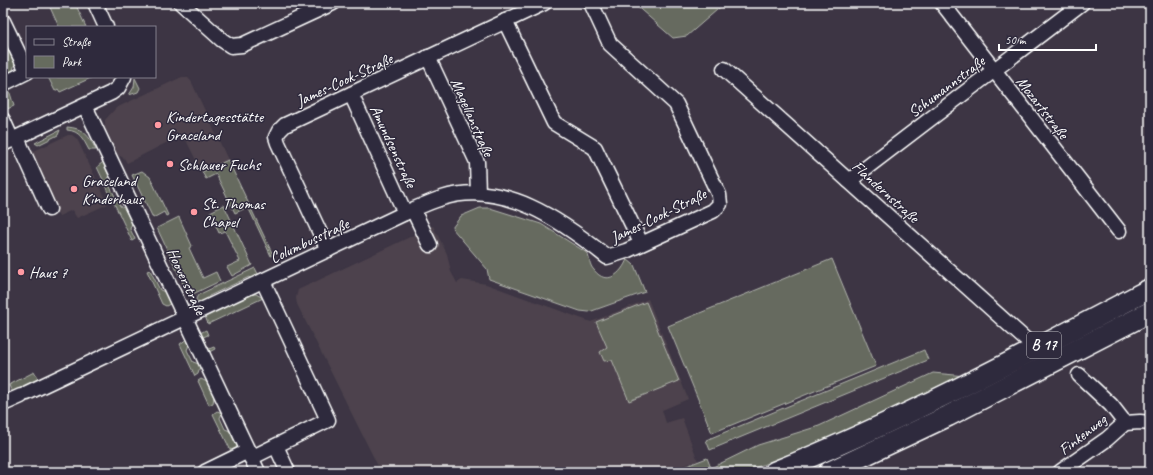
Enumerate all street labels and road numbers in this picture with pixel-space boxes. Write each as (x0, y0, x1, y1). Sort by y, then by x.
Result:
street label: James-Cook-Straße (292, 48, 397, 111)
street label: Schumannstraße (904, 50, 990, 122)
street label: Mozartstraße (1011, 72, 1074, 144)
street label: Magellanstraße (446, 75, 499, 161)
street label: Amundsenstraße (365, 102, 422, 193)
street label: Flandernstraße (848, 156, 924, 228)
street label: James-Cook-Straße (606, 183, 711, 248)
street label: Columbusstraße (267, 213, 354, 268)
street label: Hooverstraße (162, 245, 211, 320)
road number: B 17 (1027, 332, 1061, 358)
street label: Finkenweg (1055, 409, 1111, 460)

